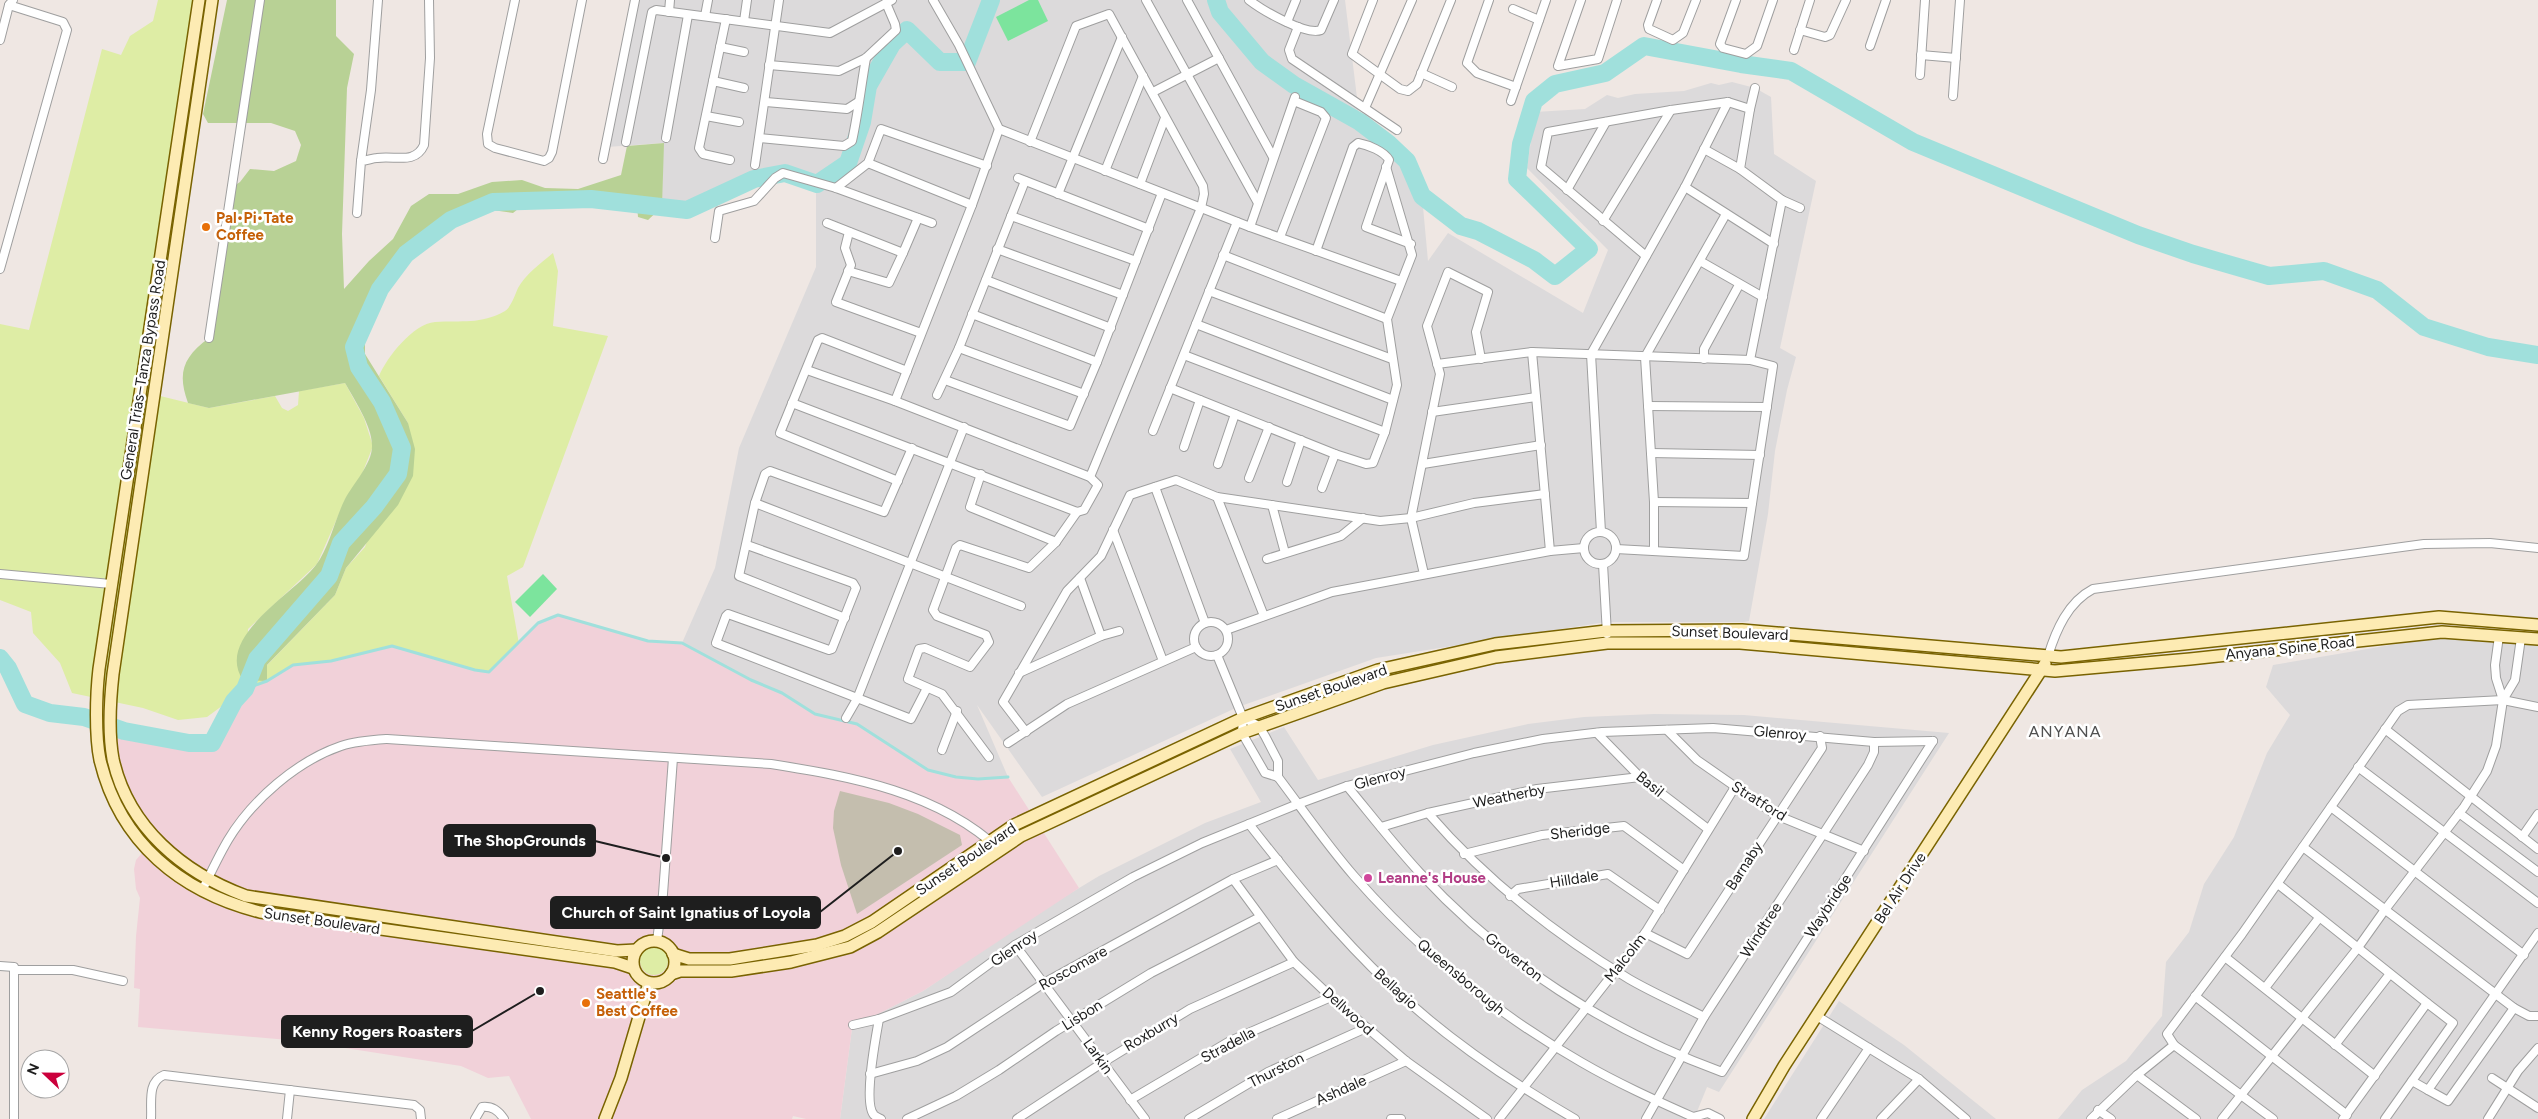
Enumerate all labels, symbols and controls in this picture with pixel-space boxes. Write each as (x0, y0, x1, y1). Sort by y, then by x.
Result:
place label: Pal•Pi•Tate Coffee (216, 209, 294, 244)
marker: Pal•Pi•Tate Coffee (200, 221, 212, 233)
street label: General Trias–Tanza Bypass Road (117, 259, 169, 481)
street label: Sunset Boulevard (1671, 622, 1789, 644)
street label: Anyana Spine Road (2224, 632, 2356, 664)
street label: Sunset Boulevard (1273, 660, 1389, 716)
street label: Glenroy (1753, 722, 1807, 744)
district label: ANYANA (2029, 722, 2101, 741)
street label: Glenroy (1352, 762, 1408, 794)
street label: Basil (1632, 767, 1668, 801)
street label: Stratford (1728, 777, 1790, 825)
street label: Weatherby (1471, 780, 1547, 812)
street label: Sheridge (1549, 818, 1611, 844)
street label: Sunset Boulevard (912, 819, 1020, 899)
callout: The ShopGrounds (444, 825, 595, 856)
text: The ShopGrounds (454, 831, 586, 850)
street label: Barnaby (1722, 838, 1766, 894)
street label: Bel Air Drive (1870, 849, 1930, 927)
street label: Hilldale (1548, 866, 1600, 892)
place label: Leanne's House (1378, 869, 1486, 887)
street label: Waybridge (1801, 871, 1855, 941)
marker: Leanne's House (1362, 872, 1374, 884)
callout: Church of Saint Ignatius of Loyola (551, 897, 820, 928)
street label: Windtree (1737, 899, 1785, 961)
text: Church of Saint Ignatius of Loyola (561, 903, 811, 922)
street label: Sunset Boulevard (263, 904, 381, 938)
street label: Glenroy (987, 926, 1041, 970)
street label: Groverton (1481, 929, 1547, 985)
street label: Malcolm (1601, 930, 1649, 986)
street label: Queensborough (1414, 935, 1508, 1019)
street label: Roscomare (1036, 942, 1110, 994)
street label: Bellagio (1370, 965, 1422, 1013)
street label: Dellwood (1319, 983, 1377, 1039)
place label: Seattle's Best Coffee (596, 985, 679, 1020)
street label: Lisbon (1059, 996, 1105, 1034)
marker: Seattle's Best Coffee (580, 997, 592, 1009)
street label: Roxburry (1121, 1009, 1182, 1055)
callout: Kenny Rogers Roasters (282, 1016, 472, 1047)
text: Kenny Rogers Roasters (292, 1022, 462, 1041)
street label: Stradella (1198, 1023, 1258, 1067)
street label: Larkin (1079, 1035, 1117, 1077)
street label: Thurston (1245, 1048, 1307, 1092)
north arrow (20, 1049, 70, 1099)
text: N (24, 1061, 43, 1078)
street label: Ashdale (1313, 1071, 1369, 1109)

